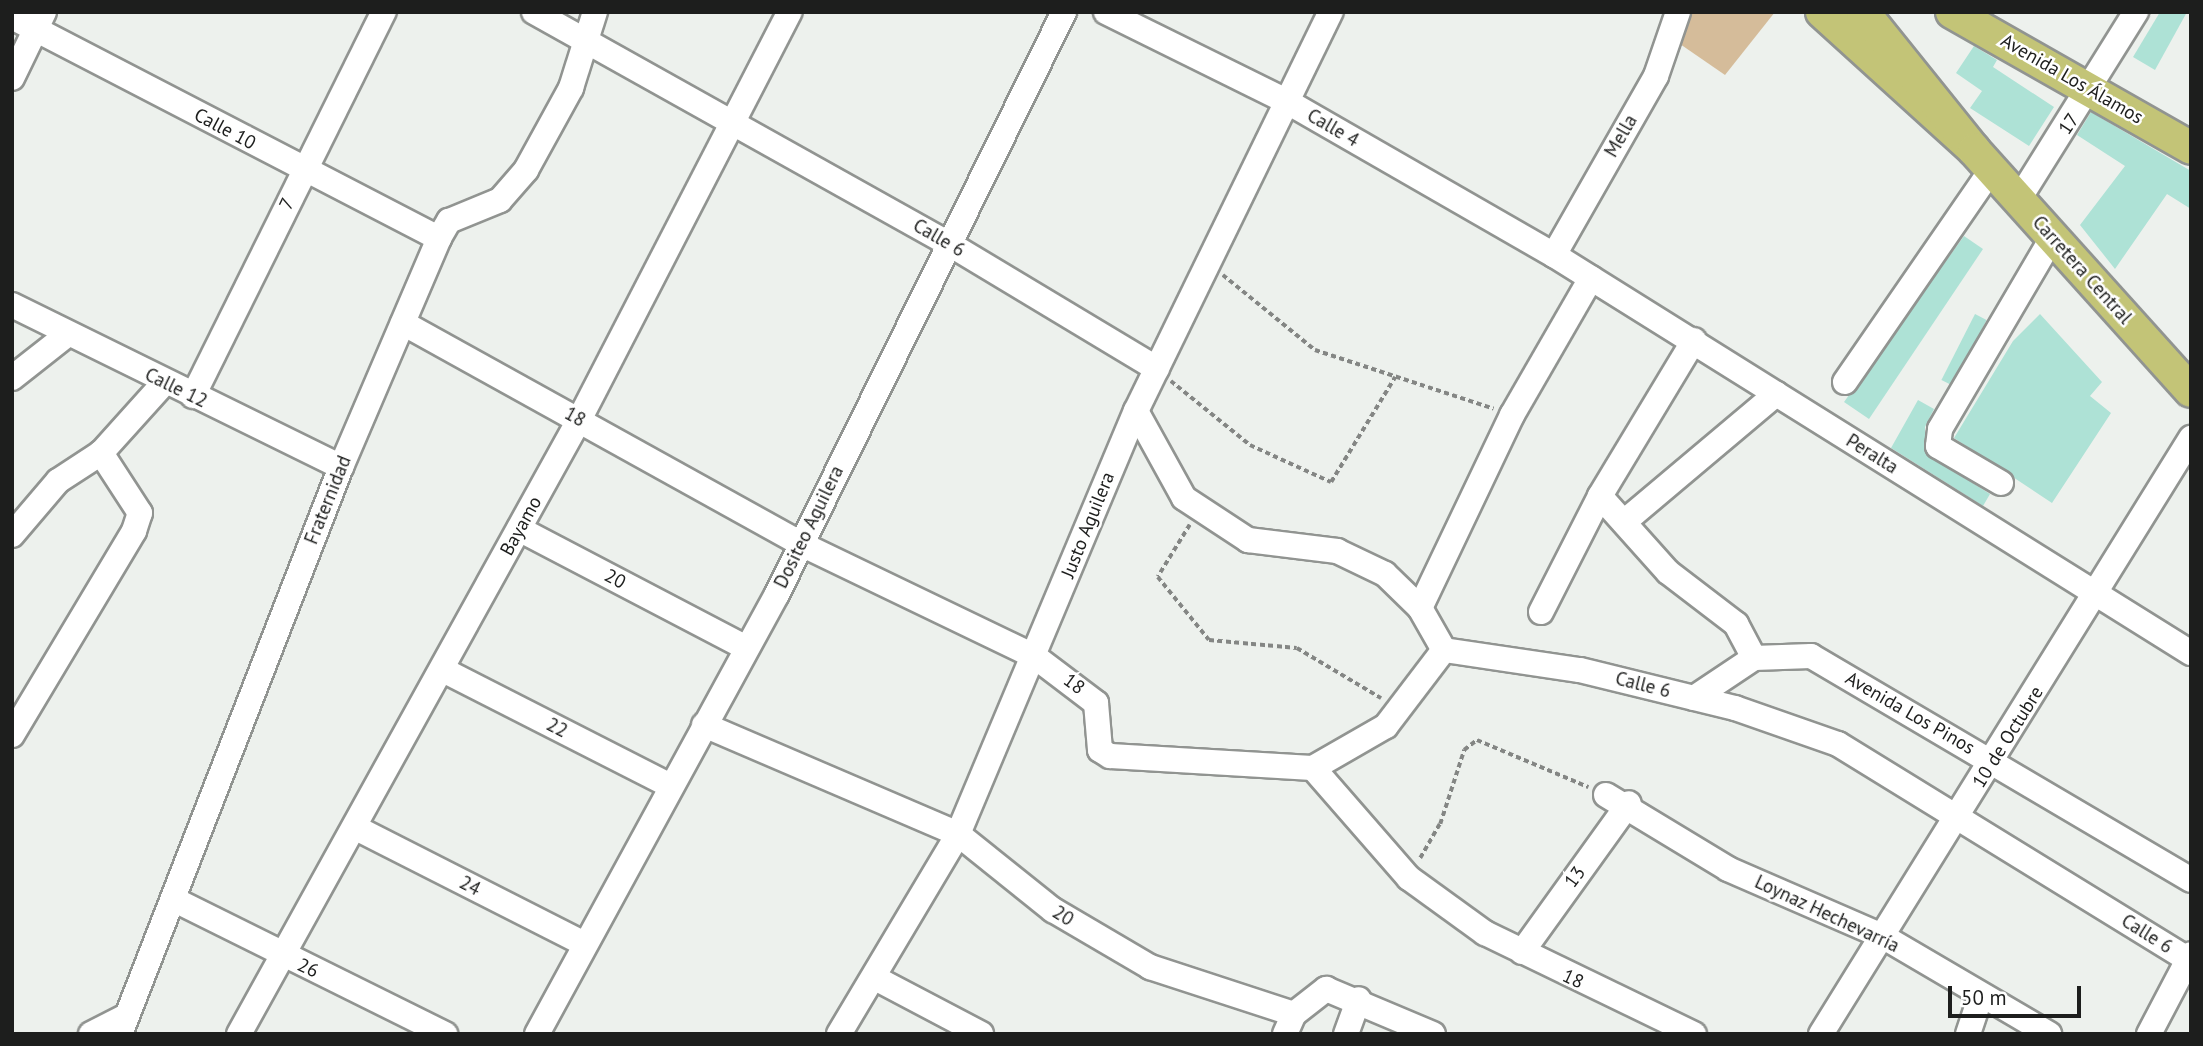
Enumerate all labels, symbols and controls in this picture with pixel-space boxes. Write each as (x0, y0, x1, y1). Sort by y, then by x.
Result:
street label: Avenida Los Álamos (1997, 29, 2147, 129)
street label: Calle 10 (190, 103, 260, 155)
street label: Calle 4 (1303, 104, 1363, 152)
street label: 17 (2054, 109, 2084, 139)
street label: Mella (1600, 111, 1642, 161)
street label: 7 (274, 194, 300, 214)
street label: Carretera Central (2028, 211, 2136, 329)
street label: Calle 6 (909, 214, 969, 262)
street label: Calle 12 (141, 363, 211, 413)
street label: 18 (560, 402, 590, 432)
street label: Peralta (1842, 429, 1902, 479)
street label: Fraternidad (300, 452, 356, 548)
street label: Dositeo Aguilera (769, 462, 849, 592)
street label: Justo Aguilera (1056, 468, 1120, 582)
street label: Bayamo (495, 492, 547, 560)
street label: 20 (601, 564, 629, 594)
street label: Calle 6 (1613, 667, 1673, 703)
street label: Avenida Los Pinos (1841, 667, 1979, 759)
street label: 18 (1059, 669, 1089, 699)
street label: 10 de Octubre (1968, 682, 2048, 792)
street label: 22 (543, 713, 571, 743)
street label: 13 (1560, 862, 1590, 892)
street label: Loynaz Hechevarría (1751, 870, 1903, 958)
street label: 24 (456, 871, 484, 901)
street label: 20 (1048, 901, 1078, 931)
street label: Calle 6 (2117, 909, 2177, 959)
street label: 26 (294, 953, 322, 983)
street label: 18 (1559, 964, 1587, 994)
scale bar (1951, 972, 2084, 1016)
text: 50 m (1961, 984, 2007, 1011)

